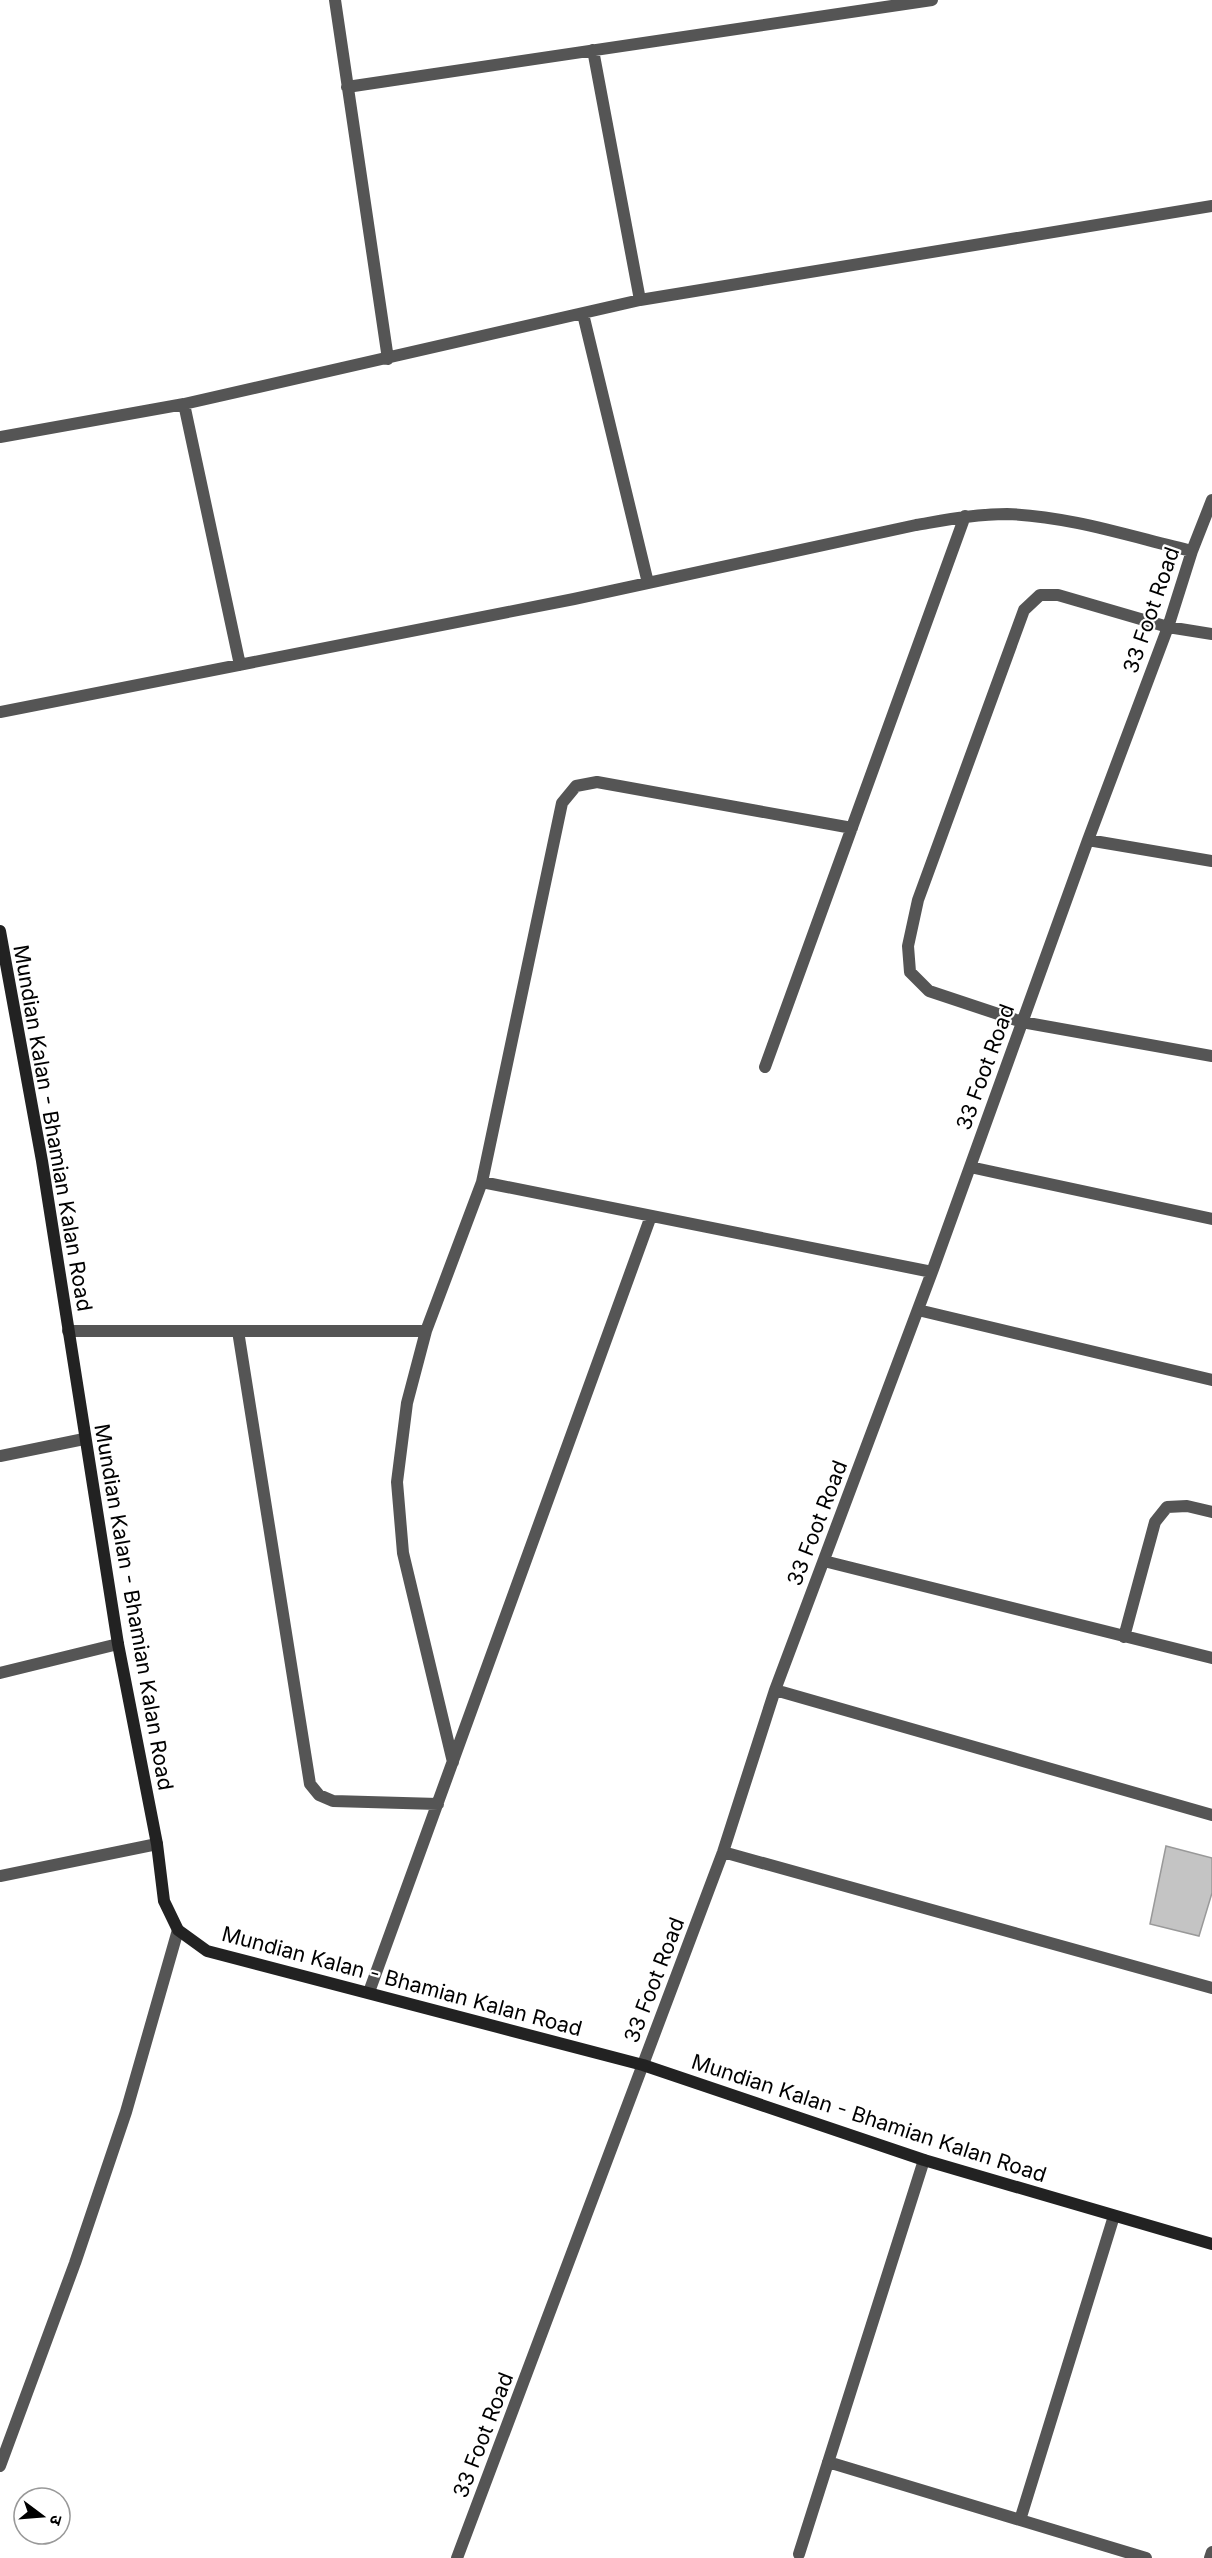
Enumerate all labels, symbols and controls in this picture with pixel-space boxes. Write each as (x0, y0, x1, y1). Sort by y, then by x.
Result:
street label: 33 Foot Road (1118, 544, 1184, 676)
street label: Mundian Kalan - Bhamian Kalan Road (8, 943, 98, 1313)
street label: 33 Foot Road (951, 1001, 1019, 1133)
street label: Mundian Kalan - Bhamian Kalan Road (89, 1422, 179, 1792)
street label: 33 Foot Road (782, 1457, 852, 1589)
street label: 33 Foot Road (619, 1914, 689, 2046)
street label: Mundian Kalan - Bhamian Kalan Road (219, 1921, 585, 2041)
street label: Mundian Kalan - Bhamian Kalan Road (688, 2049, 1050, 2187)
street label: 33 Foot Road (448, 2369, 518, 2501)
north arrow (12, 2486, 72, 2546)
text: उ (45, 2513, 67, 2528)

